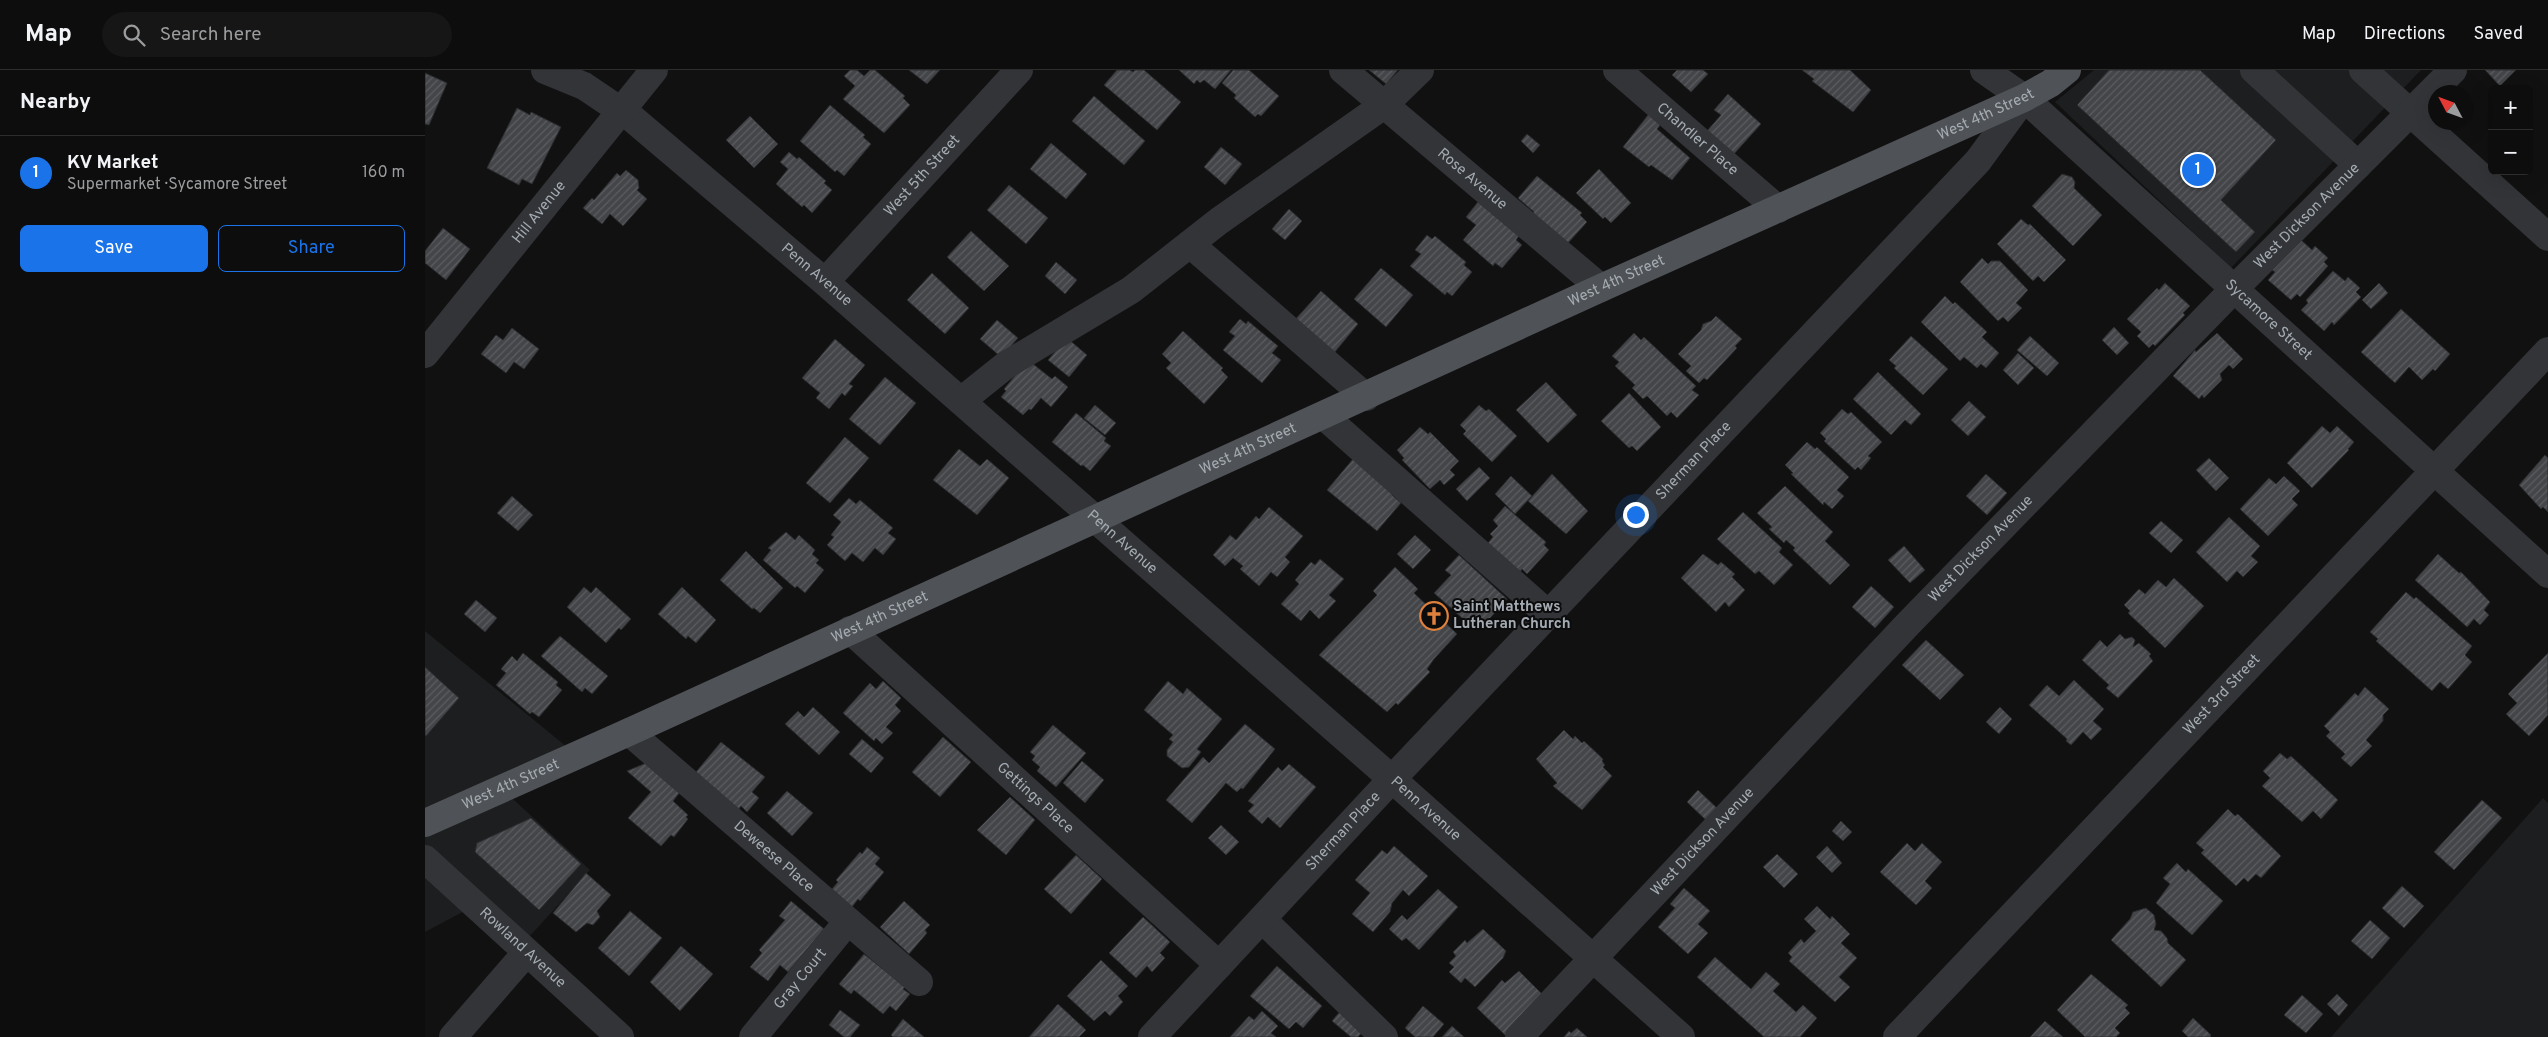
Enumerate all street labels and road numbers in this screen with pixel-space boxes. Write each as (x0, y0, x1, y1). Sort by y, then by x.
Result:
street label: West 4th Street (1934, 85, 2038, 145)
street label: Chandler Place (1652, 99, 1742, 180)
street label: West 5th Street (880, 131, 964, 221)
street label: Rose Avenue (1433, 144, 1511, 214)
street label: West Dickson Avenue (2250, 159, 2364, 273)
street label: Hill Avenue (508, 177, 570, 248)
street label: Penn Avenue (777, 239, 856, 311)
street label: West 4th Street (1565, 251, 1668, 311)
street label: Sycamore Street (2221, 275, 2316, 365)
street label: Sherman Place (1652, 417, 1736, 504)
street label: West 4th Street (1197, 419, 1299, 480)
street label: West Dickson Avenue (1925, 491, 2037, 607)
street label: Penn Avenue (1083, 506, 1161, 578)
street label: West 4th Street (828, 587, 931, 648)
street label: West 3rd Street (2179, 650, 2265, 739)
street label: West 4th Street (459, 755, 562, 815)
street label: Gettings Place (993, 758, 1078, 838)
street label: Penn Avenue (1386, 773, 1465, 845)
street label: West Dickson Avenue (1647, 784, 1758, 900)
street label: Sherman Place (1302, 788, 1385, 875)
street label: Deweese Place (729, 817, 818, 897)
street label: Rowland Avenue (475, 904, 570, 992)
street label: Gray Court (770, 944, 831, 1013)

